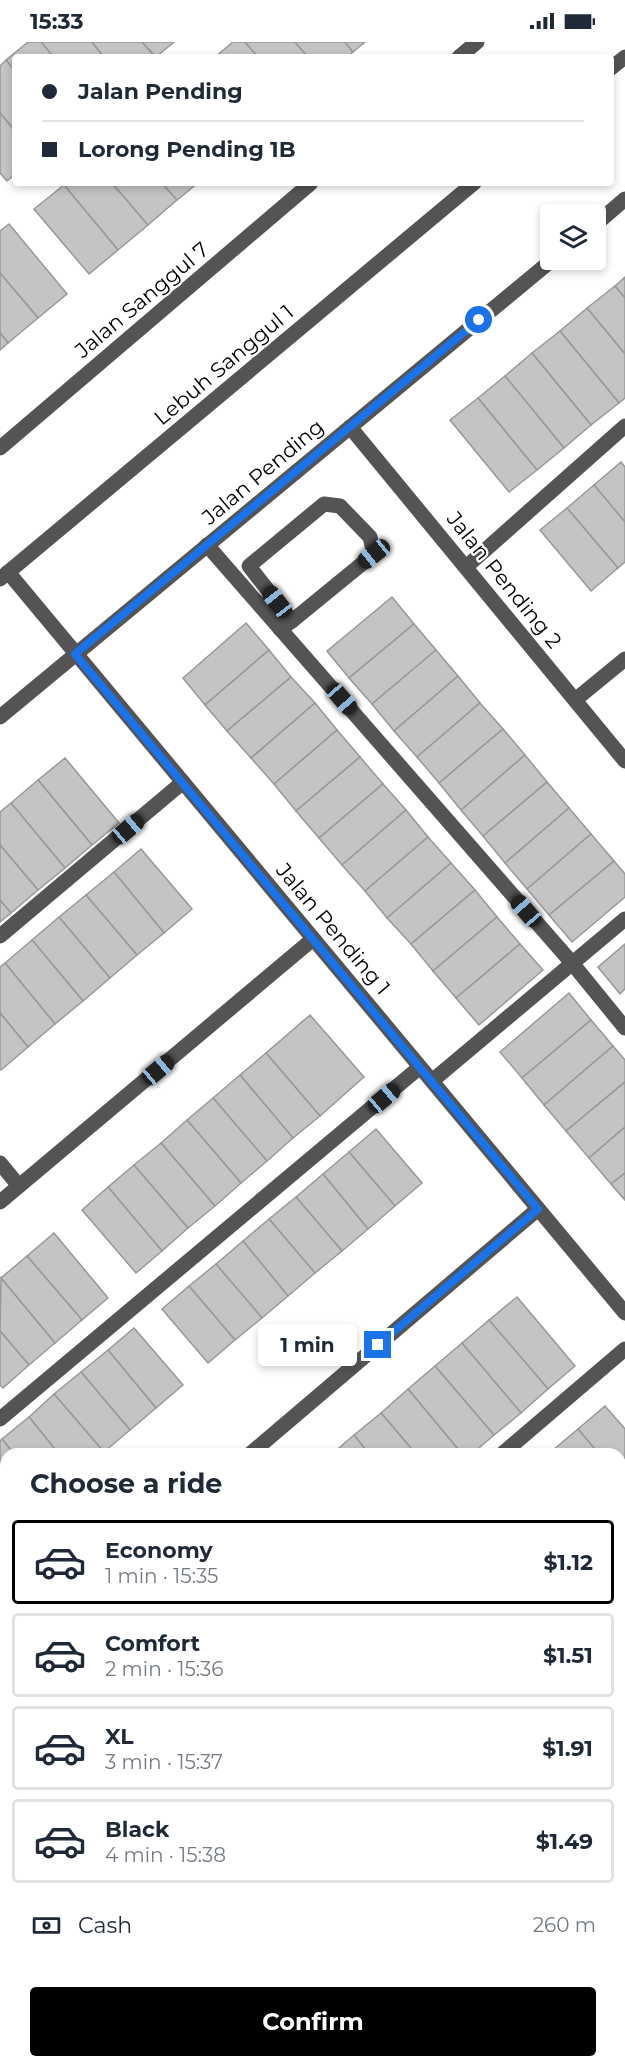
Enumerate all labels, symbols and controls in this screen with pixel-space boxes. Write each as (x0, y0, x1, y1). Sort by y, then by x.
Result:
text: 15:33 (30, 8, 83, 35)
text: Jalan Pending (78, 78, 243, 105)
text: Lorong Pending 1B (78, 136, 295, 163)
map controls (540, 204, 606, 270)
button: layers (540, 204, 606, 270)
street label: Jalan Sanggul 7 (69, 237, 214, 363)
street label: Lebuh Sanggul 1 (149, 299, 298, 430)
route start (465, 306, 492, 333)
street label: Jalan Pending (196, 414, 328, 530)
street label: Jalan Pending 2 (441, 506, 567, 653)
car (354, 536, 394, 572)
car (259, 582, 295, 622)
car (323, 680, 361, 718)
car (108, 811, 148, 847)
street label: Jalan Pending 1 (270, 857, 396, 999)
car (507, 892, 545, 930)
car (138, 1052, 178, 1088)
car (364, 1080, 404, 1116)
callout: 1 min (258, 1324, 357, 1366)
route end (364, 1331, 391, 1358)
text: 1 min (280, 1333, 335, 1357)
text: Choose a ride (30, 1467, 222, 1500)
icon: car (33, 1535, 87, 1589)
text: Economy (105, 1537, 213, 1564)
text: $1.12 (544, 1549, 593, 1576)
text: 1 min · 15:35 (105, 1564, 218, 1588)
icon: car (33, 1628, 87, 1682)
text: Comfort (105, 1630, 200, 1657)
text: $1.51 (543, 1642, 593, 1669)
text: 2 min · 15:36 (105, 1657, 223, 1681)
icon: car (33, 1721, 87, 1775)
text: XL (105, 1723, 134, 1750)
text: $1.91 (542, 1735, 593, 1762)
text: 3 min · 15:37 (105, 1750, 223, 1774)
icon: car (33, 1814, 87, 1868)
text: Black (105, 1816, 169, 1843)
text: $1.49 (536, 1828, 593, 1855)
text: 4 min · 15:38 (105, 1843, 226, 1867)
icon: cash (30, 1909, 63, 1942)
text: Cash (78, 1912, 132, 1939)
text: 260 m (533, 1913, 596, 1937)
button: Confirm (30, 1987, 596, 2056)

